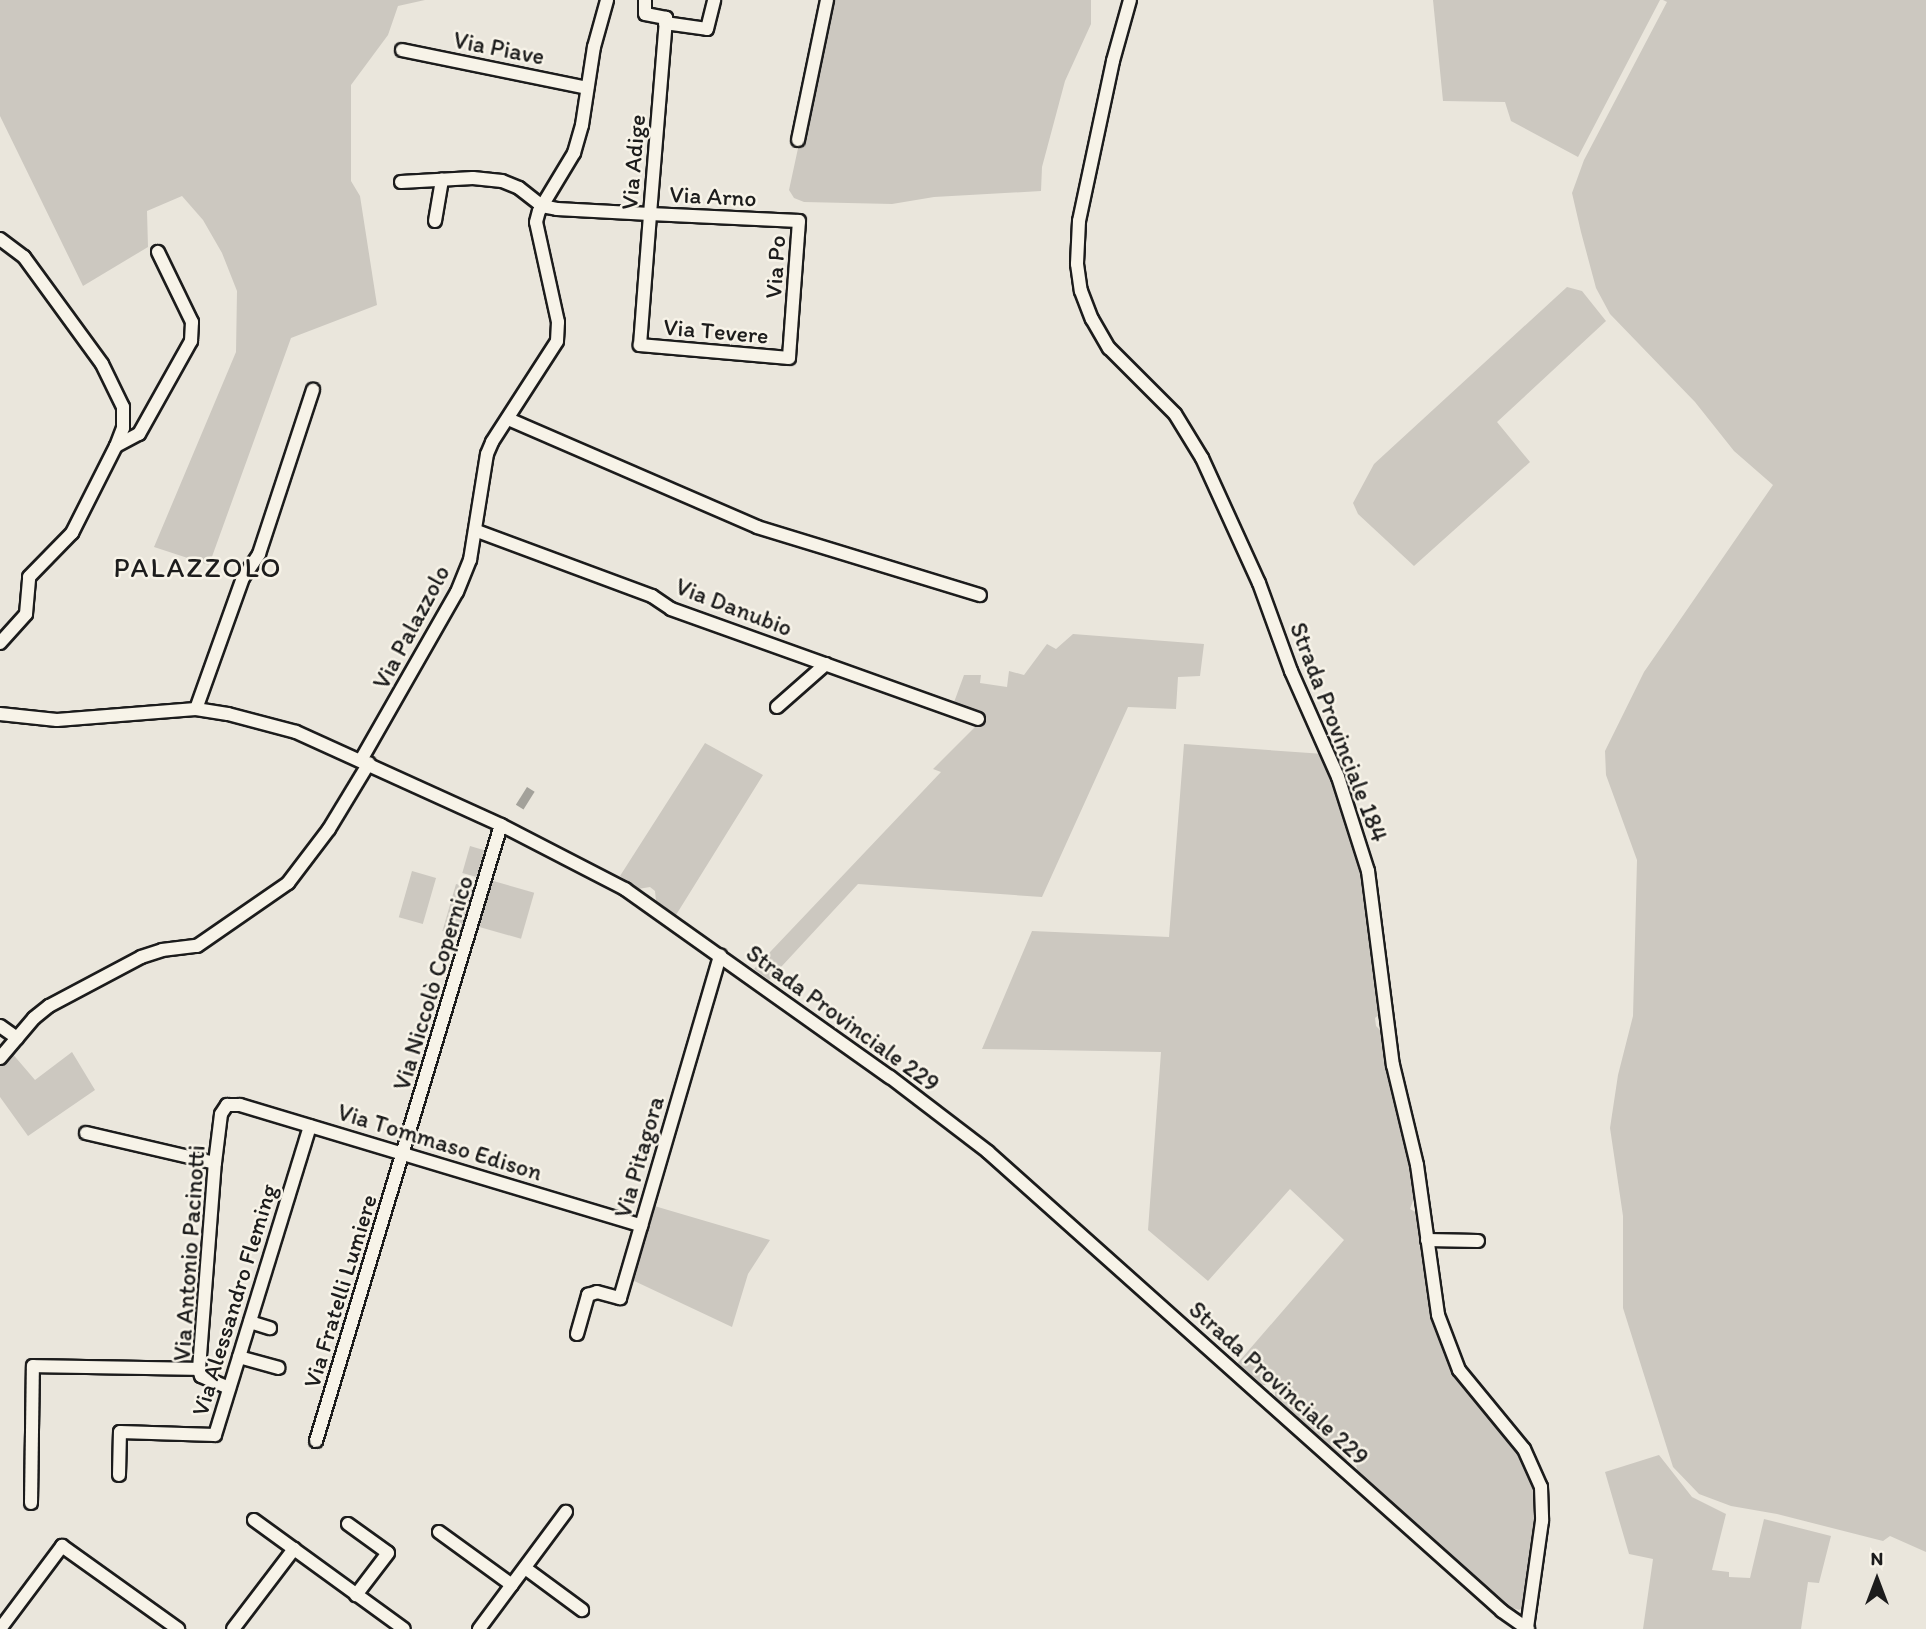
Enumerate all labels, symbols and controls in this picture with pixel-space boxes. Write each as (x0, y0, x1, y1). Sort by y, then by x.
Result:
street label: Via Piave (451, 25, 547, 71)
street label: Via Adige (614, 113, 652, 211)
street label: Via Arno (669, 179, 757, 213)
street label: Via Po (758, 235, 792, 299)
street label: Via Tevere (663, 312, 769, 350)
district label: PALAZZOLO (114, 550, 282, 584)
street label: Via Palazzolo (367, 561, 455, 693)
street label: Via Danubio (671, 571, 797, 643)
street label: Strada Provinciale 184 (1284, 618, 1394, 846)
street label: Via Niccolò Copernico (387, 872, 479, 1094)
street label: Strada Provinciale 229 (741, 938, 945, 1098)
street label: Via Pitagora (608, 1093, 670, 1221)
street label: Via Tommaso Edison (336, 1098, 544, 1186)
street label: Via Antonio Pacinotti (167, 1144, 211, 1362)
street label: Via Alessandro Fleming (185, 1181, 283, 1419)
street label: Via Fratelli Lumiere (297, 1191, 383, 1391)
street label: Strada Provinciale 229 (1183, 1295, 1375, 1471)
north arrow (1842, 1545, 1912, 1615)
text: N (1871, 1547, 1883, 1570)

